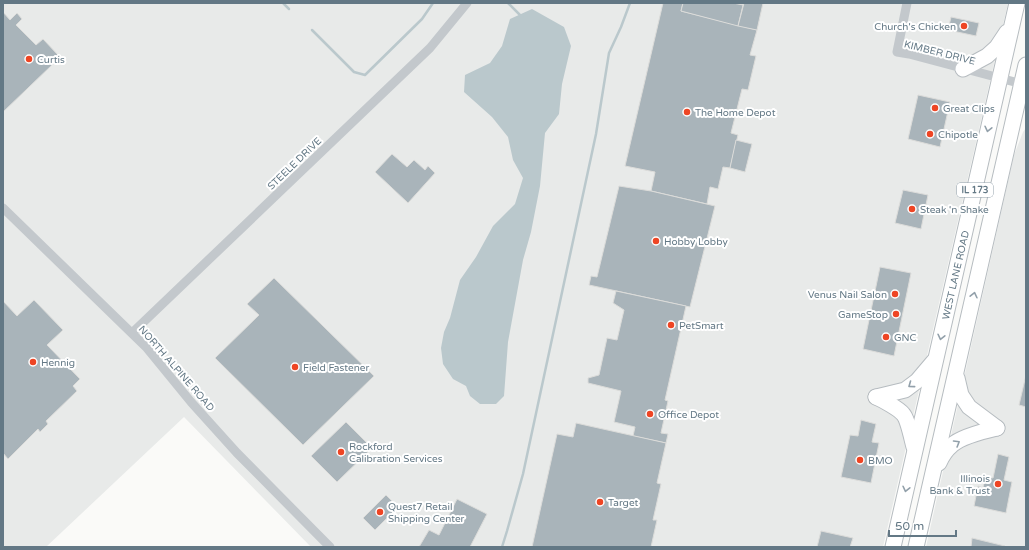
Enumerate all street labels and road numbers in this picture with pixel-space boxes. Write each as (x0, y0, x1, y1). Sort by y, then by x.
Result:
street label: KIMBER DRIVE (903, 38, 977, 68)
street label: STEELE DRIVE (265, 135, 324, 192)
road number: IL 173 (957, 183, 993, 197)
street label: WEST LANE ROAD (940, 230, 972, 321)
street label: NORTH ALPINE ROAD (136, 323, 217, 414)

